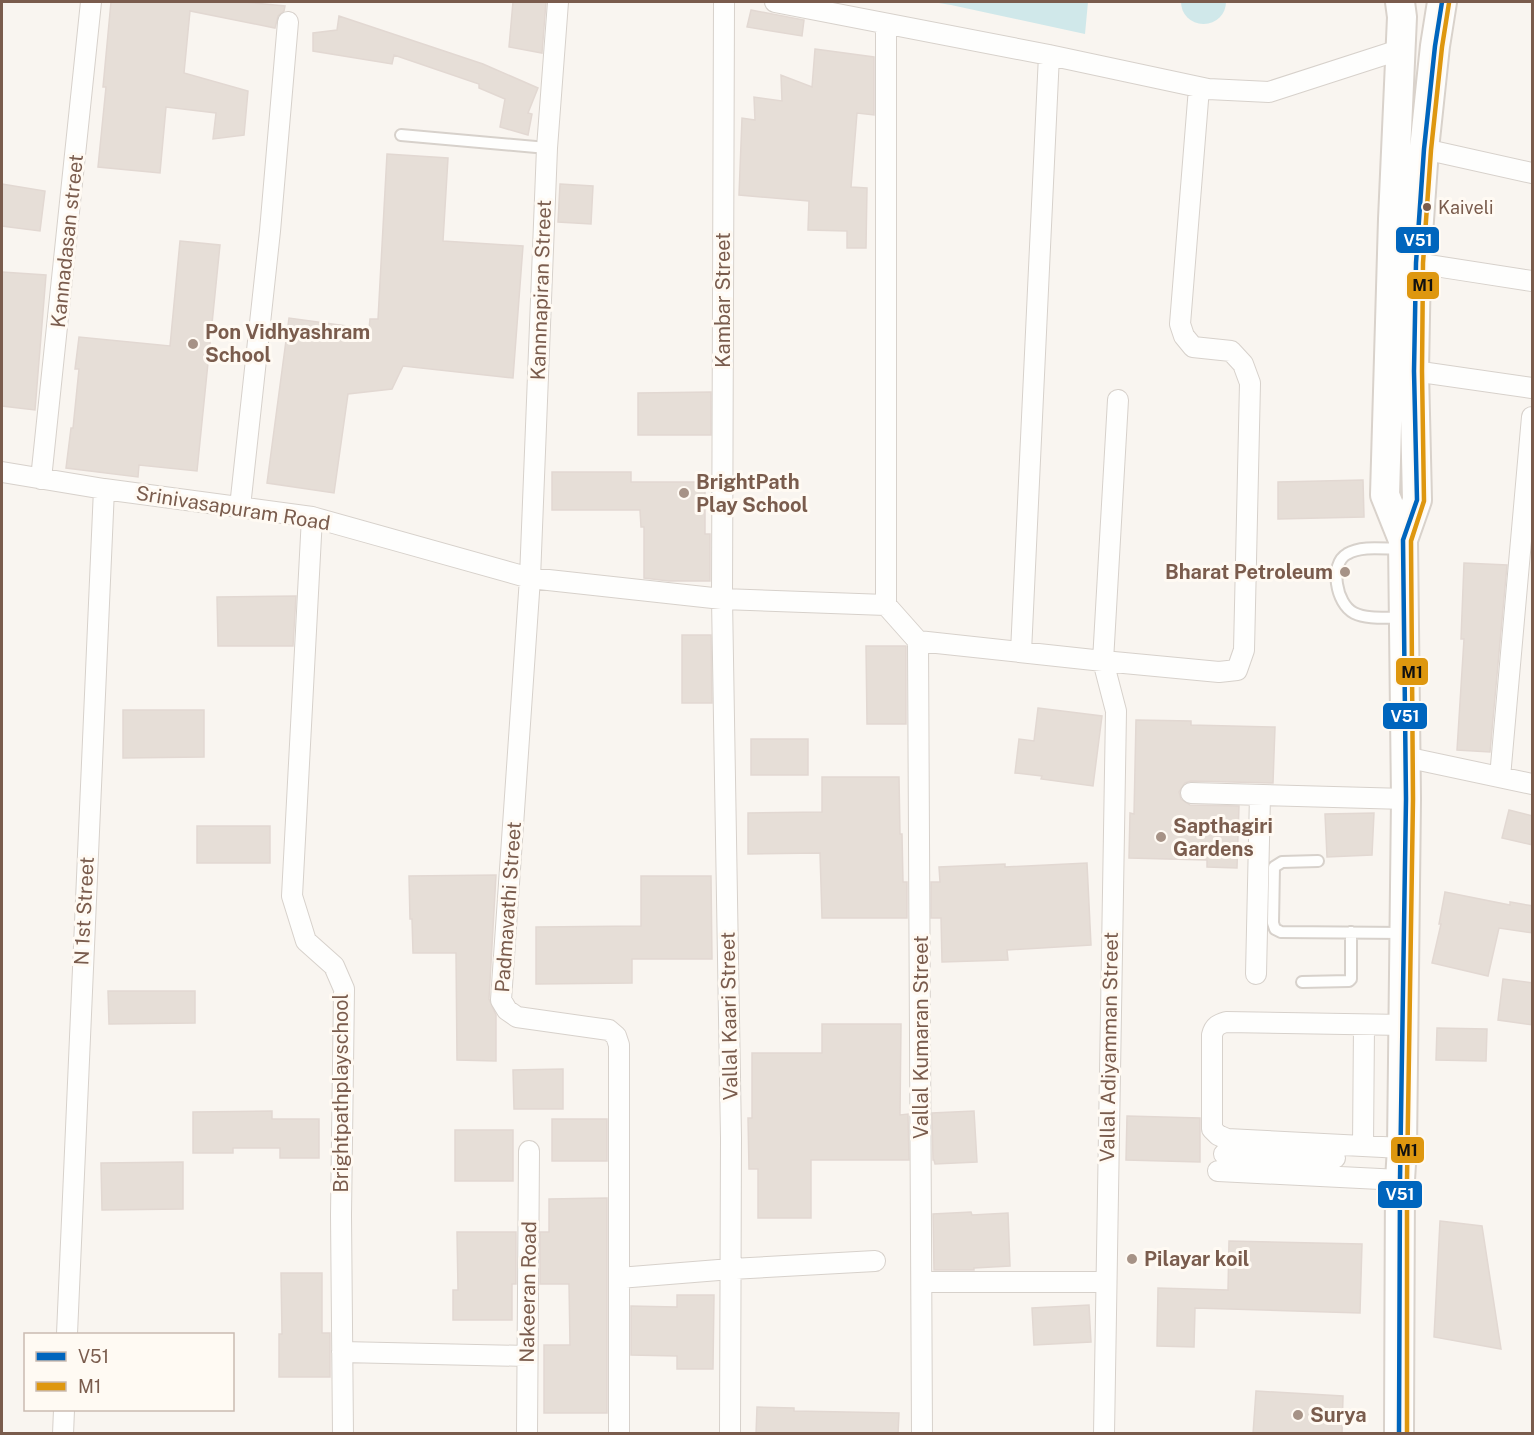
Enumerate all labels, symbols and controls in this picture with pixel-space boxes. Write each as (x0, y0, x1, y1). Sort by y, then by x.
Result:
street label: Kannadasan street (46, 153, 88, 329)
place label: Kaiveli (1438, 197, 1493, 218)
street label: Kannnapiran Street (526, 199, 556, 381)
marker: Kaiveli (1421, 201, 1433, 213)
line badge: V51 (1395, 226, 1440, 254)
text: V51 (1404, 231, 1432, 250)
street label: Kambar Street (711, 232, 735, 368)
line badge: M1 (1406, 271, 1440, 300)
text: M1 (1412, 276, 1434, 295)
place label: Pon Vidhyashram School (205, 320, 370, 367)
marker: Pon Vidhyashram School (186, 337, 200, 351)
place label: BrightPath Play School (696, 470, 808, 517)
street label: Srinivasapuram Road (134, 481, 332, 535)
marker: BrightPath Play School (677, 486, 691, 500)
place label: Bharat Petroleum (1165, 560, 1333, 584)
marker: Bharat Petroleum (1338, 565, 1352, 579)
line badge: M1 (1395, 657, 1429, 686)
text: M1 (1401, 663, 1423, 682)
line badge: V51 (1382, 702, 1428, 730)
text: V51 (1391, 707, 1419, 726)
place label: Sapthagiri Gardens (1173, 814, 1273, 861)
street label: Padmavathi Street (490, 821, 526, 993)
marker: Sapthagiri Gardens (1154, 830, 1168, 844)
street label: N 1st Street (69, 856, 99, 966)
street label: Vallal Kaari Street (716, 931, 742, 1101)
street label: Vallal Adiyamman Street (1095, 932, 1123, 1162)
street label: Vallal Kumaran Street (909, 935, 933, 1139)
street label: Brightpathplayschool (329, 993, 353, 1193)
line badge: M1 (1390, 1136, 1425, 1164)
text: M1 (1396, 1141, 1418, 1160)
line badge: V51 (1377, 1180, 1423, 1209)
text: V51 (1386, 1185, 1414, 1204)
street label: Nakeeran Road (515, 1221, 541, 1363)
place label: Pilayar koil (1144, 1247, 1249, 1271)
marker: Pilayar koil (1125, 1252, 1139, 1266)
legend (24, 1333, 234, 1411)
text: V51 (78, 1346, 109, 1367)
text: M1 (78, 1376, 101, 1397)
place label: Surya (1310, 1403, 1367, 1427)
marker: Surya (1291, 1408, 1305, 1422)

